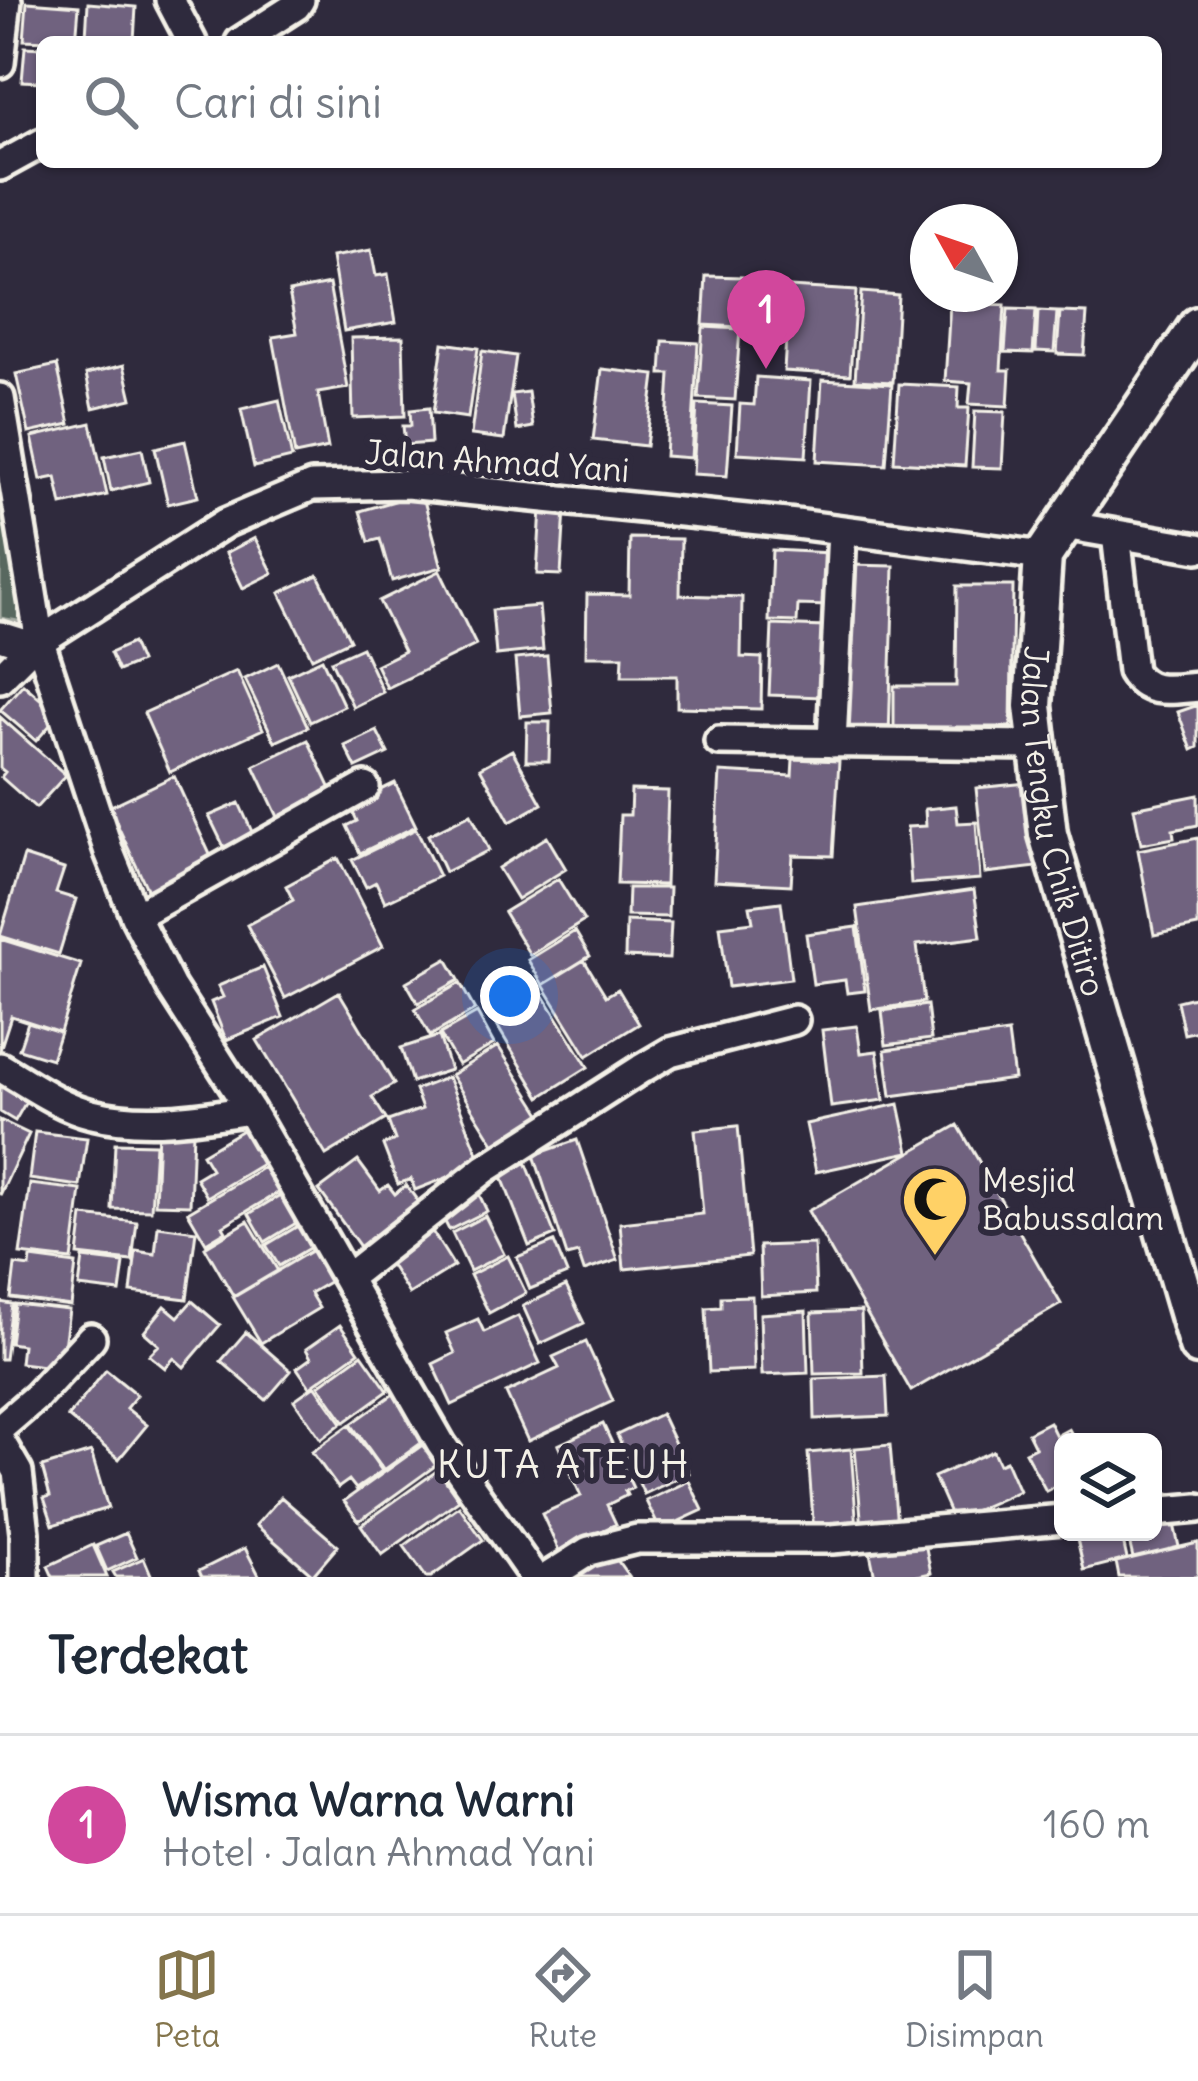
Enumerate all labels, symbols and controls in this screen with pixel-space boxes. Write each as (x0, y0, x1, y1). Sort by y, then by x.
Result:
search box (36, 36, 1162, 168)
icon: search (78, 69, 144, 135)
text: Cari di sini (174, 74, 382, 130)
north arrow (910, 204, 1018, 312)
pin: 1 (727, 270, 805, 369)
street label: Jalan Ahmad Yani (363, 431, 631, 491)
street label: Jalan Tengku Chik Ditiro (1012, 645, 1115, 1001)
your location (480, 966, 540, 1026)
place label: Mesjid Babussalam (982, 1159, 1164, 1239)
mosque icon: Mesjid Babussalam (900, 1164, 970, 1258)
map controls (1054, 1433, 1162, 1541)
button: layers (1054, 1433, 1162, 1541)
district label: KUTA ATEUH (437, 1440, 691, 1489)
text: Terdekat (48, 1623, 248, 1687)
text: Wisma Warna Warni (162, 1772, 575, 1828)
text: 1 (79, 1800, 95, 1849)
text: 160 m (1043, 1800, 1150, 1849)
text: Hotel · Jalan Ahmad Yani (162, 1828, 595, 1877)
tab: Peta (154, 1942, 220, 2056)
tab: Rute (528, 1942, 597, 2056)
tab: Disimpan (905, 1942, 1044, 2056)

